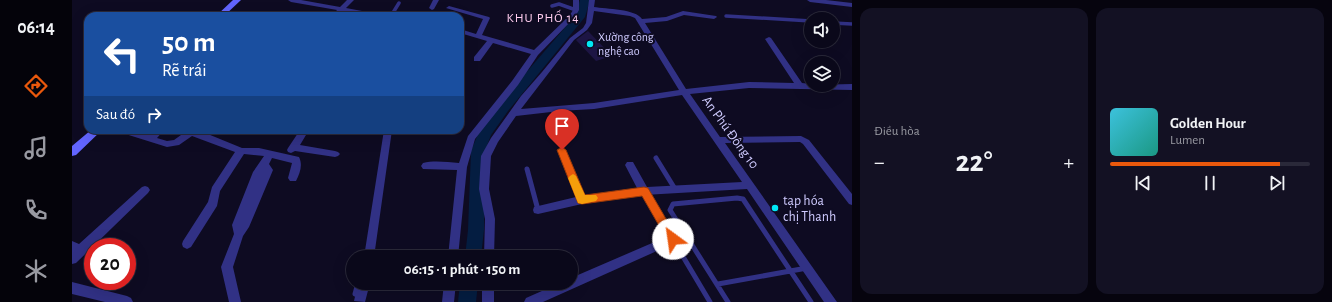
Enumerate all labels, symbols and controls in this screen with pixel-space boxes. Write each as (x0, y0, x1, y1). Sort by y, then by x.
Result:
district label: KHU PHỐ 14 (507, 9, 579, 25)
map controls (804, 12, 840, 92)
button: sound (804, 12, 840, 48)
text: 06:14 (17, 19, 55, 37)
icon: left (96, 28, 148, 80)
text: 50 m (162, 29, 216, 57)
place label: Xường công nghệ cao (598, 31, 654, 57)
marker: Xường công nghệ cao (585, 39, 595, 49)
button: layers (804, 56, 840, 92)
text: Rẽ trái (162, 62, 207, 80)
icon: directions (22, 72, 50, 100)
street label: An Phú Đông 10 (699, 94, 761, 172)
icon: right (143, 104, 165, 126)
text: Sau đó (96, 107, 135, 122)
pin (545, 109, 579, 150)
icon: arrive (551, 115, 573, 137)
text: Golden Hour (1170, 116, 1246, 131)
text: Điều hòa (874, 125, 920, 138)
icon: music (22, 134, 50, 162)
text: Lumen (1170, 134, 1205, 147)
text: 22° (955, 147, 993, 177)
text: − (874, 151, 885, 173)
text: + (1063, 151, 1074, 173)
icon: previous (1132, 172, 1154, 194)
icon: pause (1199, 172, 1221, 194)
icon: next (1266, 172, 1288, 194)
place label: tạp hóa chị Thanh (783, 194, 836, 224)
icon: phone (22, 196, 50, 224)
marker: tạp hóa chị Thanh (770, 203, 780, 213)
position arrow (652, 218, 694, 260)
speed limit sign: 20 (84, 238, 136, 290)
icon: climate (22, 257, 50, 285)
text: 06:15 · 1 phút · 150 m (404, 262, 520, 277)

